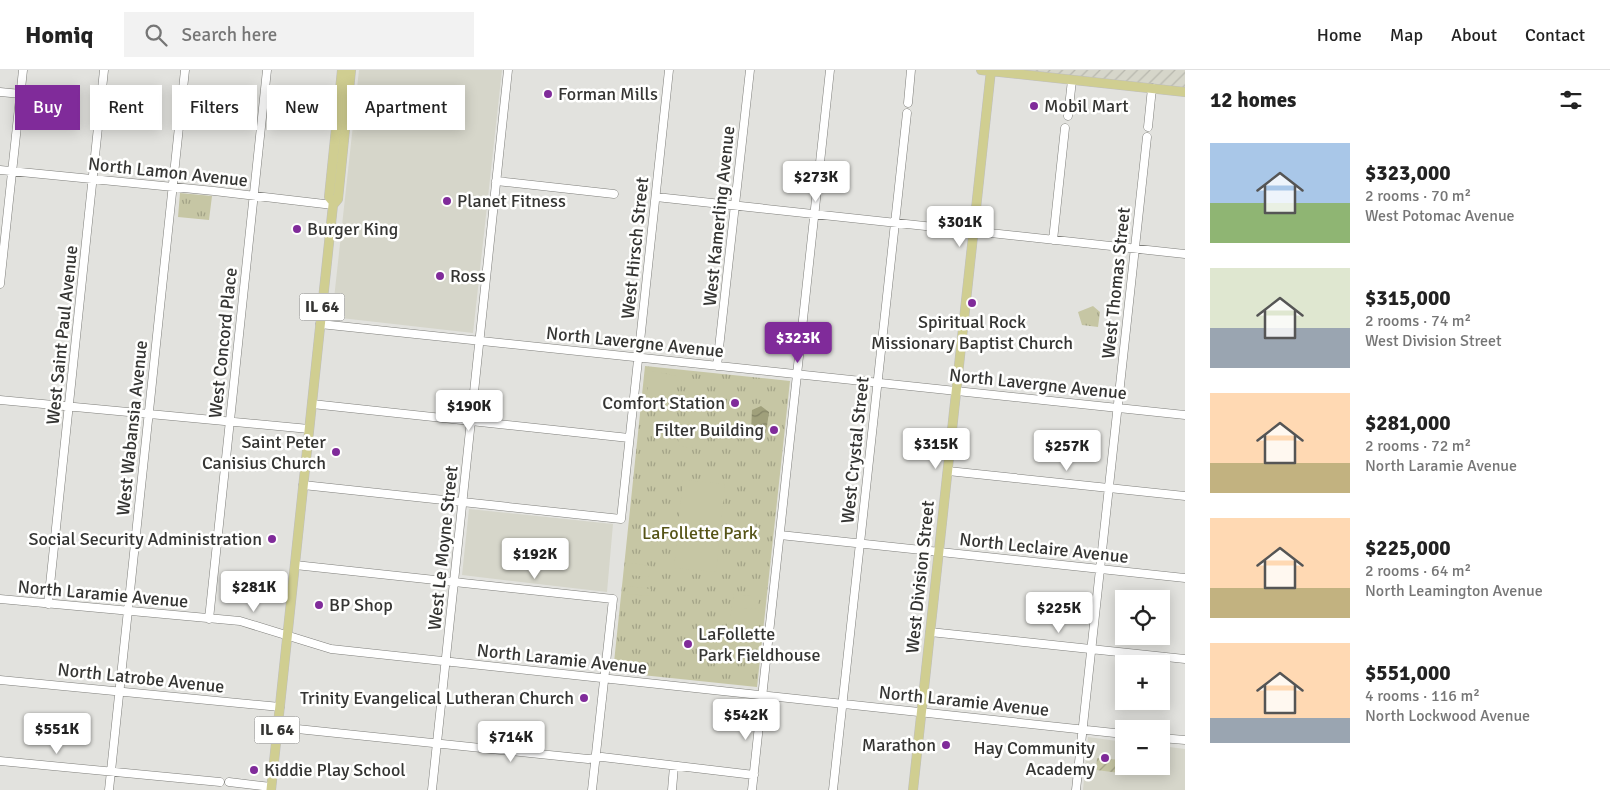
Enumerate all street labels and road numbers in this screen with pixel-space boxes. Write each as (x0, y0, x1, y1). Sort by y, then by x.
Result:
street label: West Kamerling Avenue (699, 125, 739, 307)
street label: North Lamon Avenue (87, 153, 249, 191)
street label: West Hirsch Street (617, 176, 653, 320)
street label: West Thomas Street (1097, 206, 1135, 360)
street label: West Saint Paul Avenue (42, 244, 82, 426)
street label: West Concord Place (204, 267, 242, 419)
road number: IL 64 (300, 293, 344, 320)
street label: North Lavergne Avenue (545, 322, 725, 362)
street label: West Wabansia Avenue (112, 339, 152, 517)
street label: North Lavergne Avenue (948, 364, 1128, 404)
street label: West Crystal Street (836, 375, 874, 525)
street label: West Le Moyne Street (423, 465, 463, 631)
street label: West Division Street (901, 499, 939, 655)
street label: North Leclaire Avenue (958, 528, 1130, 568)
street label: North Laramie Avenue (17, 576, 189, 612)
street label: North Laramie Avenue (476, 639, 648, 679)
street label: North Latrobe Avenue (57, 658, 225, 698)
street label: North Laramie Avenue (878, 681, 1050, 721)
road number: IL 64 (254, 716, 300, 744)

